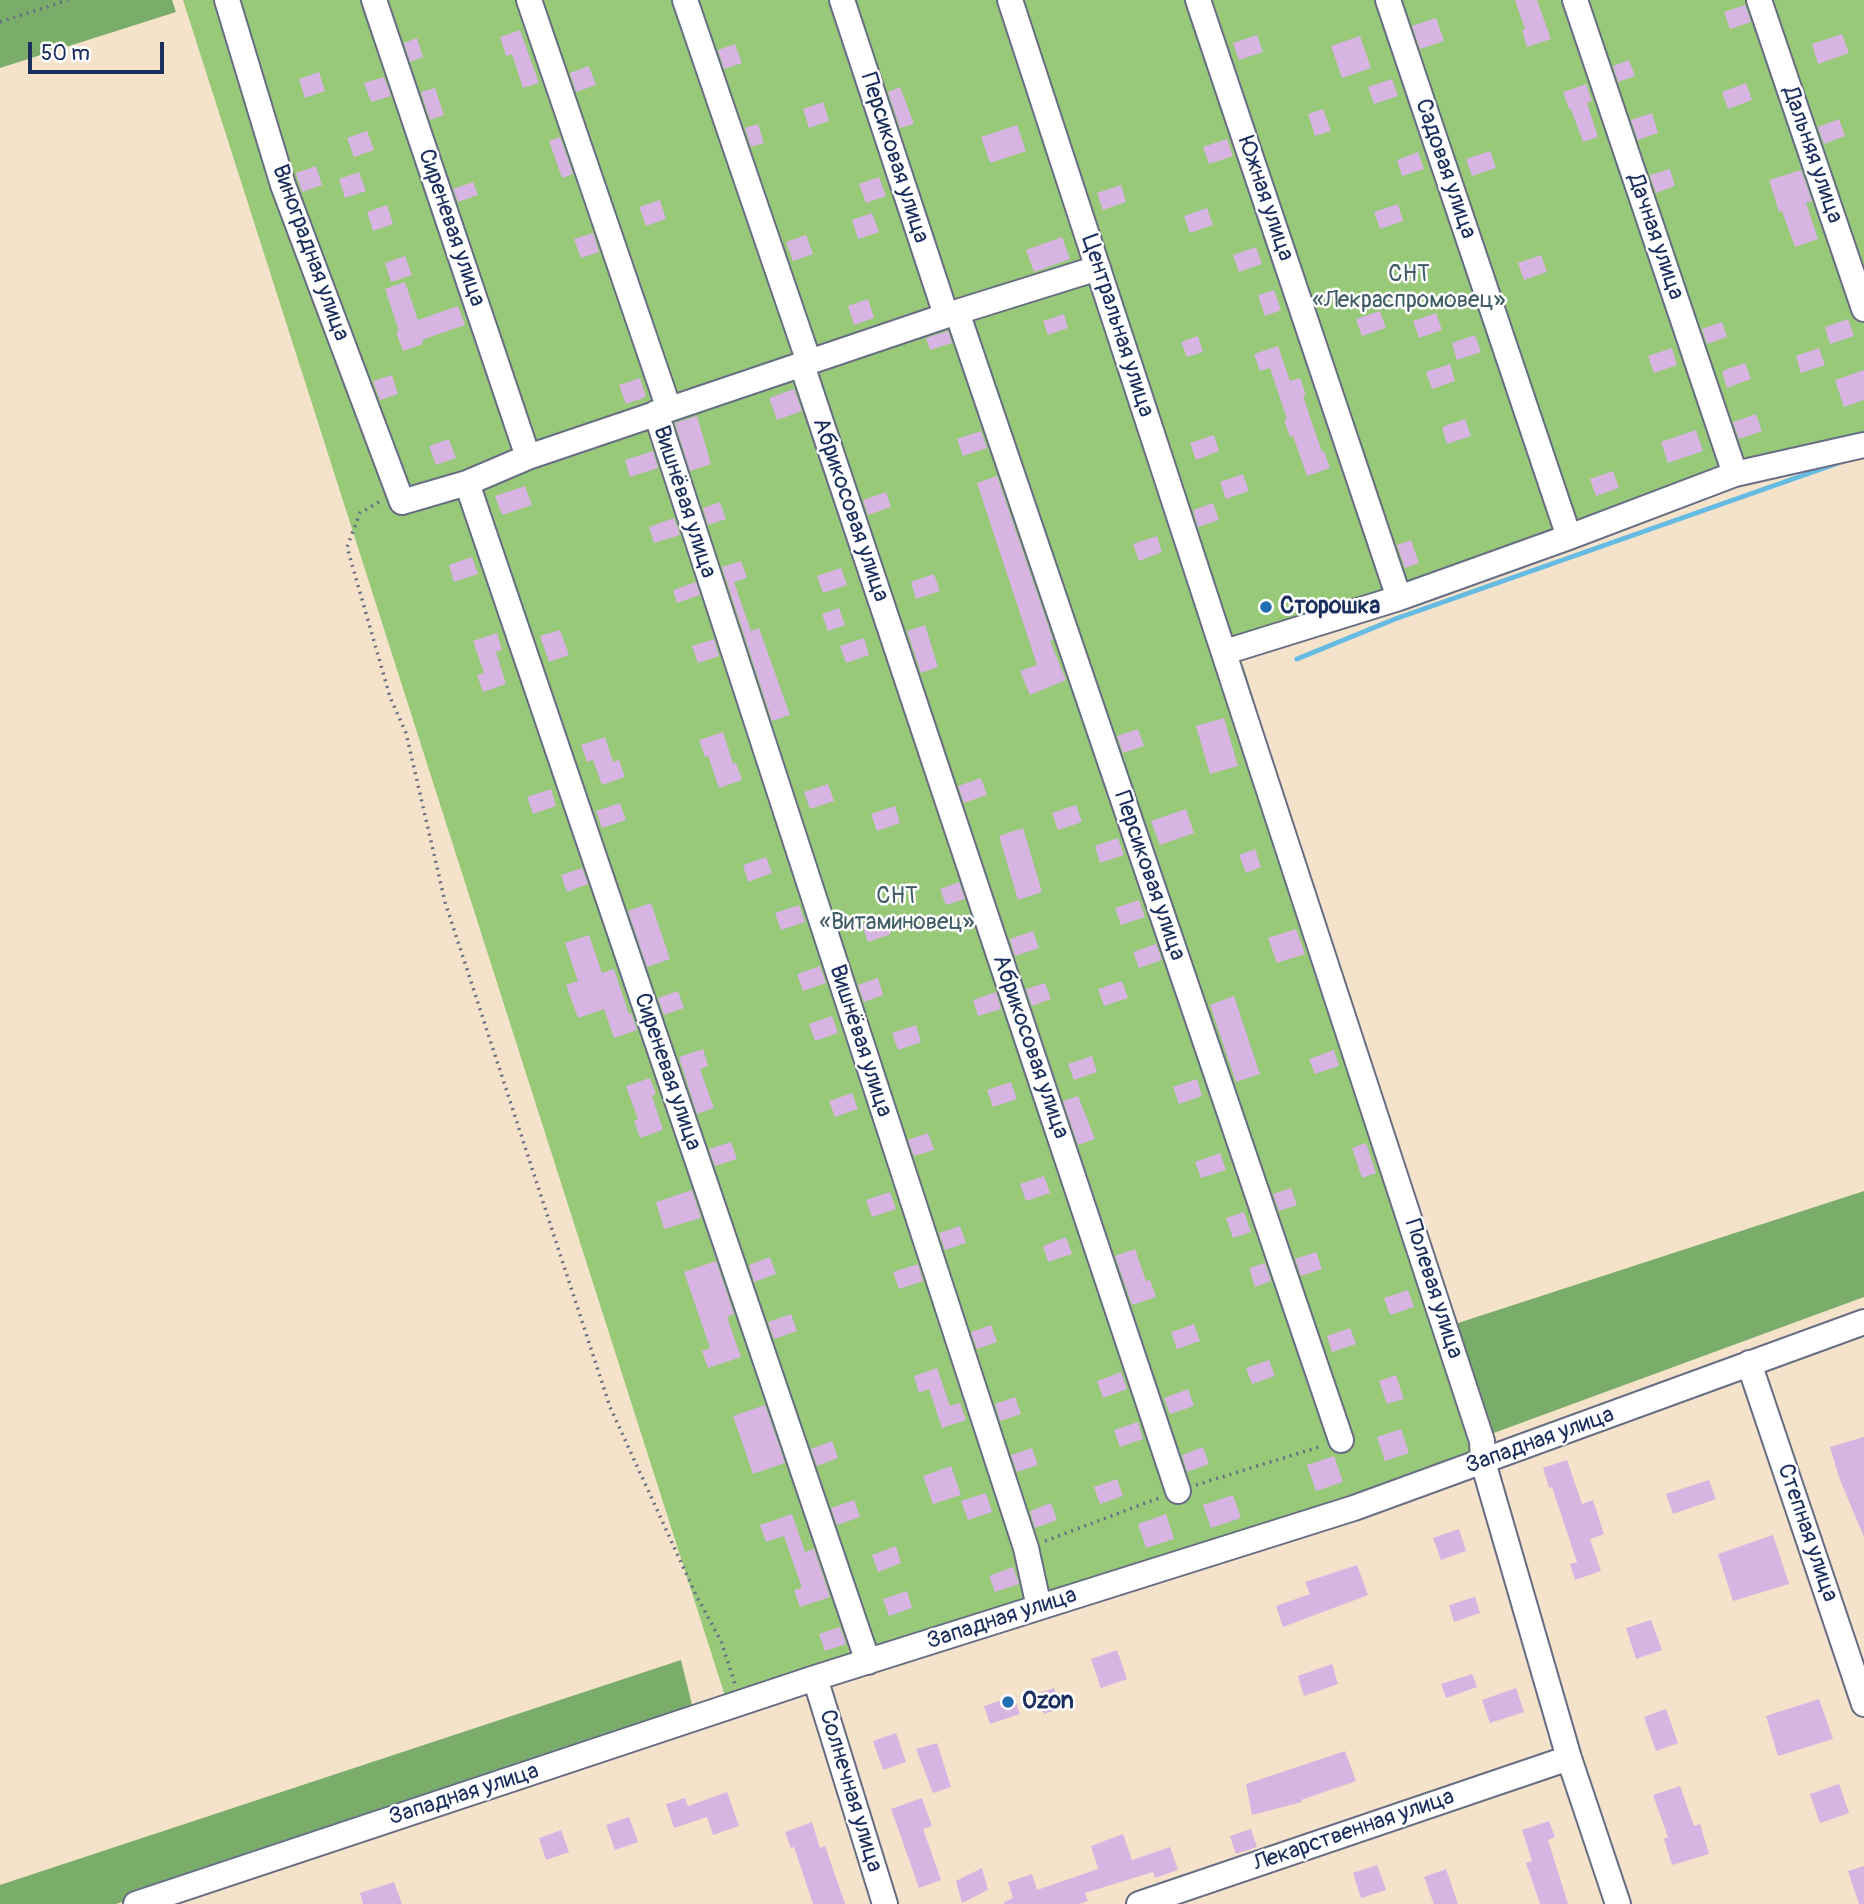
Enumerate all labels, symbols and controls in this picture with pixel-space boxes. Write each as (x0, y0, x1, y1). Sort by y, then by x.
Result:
scale bar (32, 28, 168, 72)
text: 50 m (41, 40, 90, 67)
street label: Персиковая улица (853, 69, 935, 247)
street label: Дальняя улица (1776, 83, 1848, 227)
street label: Садовая улица (1408, 95, 1482, 243)
street label: Южная улица (1231, 133, 1299, 265)
street label: Сиреневая улица (411, 146, 491, 310)
street label: Виноградная улица (265, 161, 355, 345)
street label: Дачная улица (1621, 170, 1689, 304)
street label: Центральная улица (1074, 231, 1160, 421)
park label: СНТ «Лекраспромовец» (1313, 261, 1505, 315)
street label: Абрикосовая улица (806, 414, 894, 606)
street label: Вишнёвая улица (646, 422, 722, 582)
place label: Сторошка (1280, 593, 1380, 621)
marker: Сторошка (1258, 599, 1274, 615)
street label: Персиковая улица (1107, 788, 1191, 964)
park label: СНТ «Витаминовец» (820, 883, 974, 937)
street label: Абрикосовая улица (986, 951, 1074, 1143)
street label: Вишнёвая улица (822, 961, 898, 1121)
street label: Сиреневая улица (627, 990, 707, 1154)
street label: Полевая улица (1398, 1216, 1468, 1362)
street label: Западная улица (1462, 1401, 1618, 1481)
street label: Степная улица (1771, 1460, 1843, 1606)
street label: Западная улица (924, 1582, 1080, 1656)
place label: Ozon (1022, 1688, 1074, 1716)
marker: Ozon (1000, 1694, 1016, 1710)
street label: Солнечная улица (812, 1706, 888, 1876)
street label: Западная улица (386, 1758, 542, 1832)
street label: Лекарственная улица (1250, 1784, 1458, 1878)

